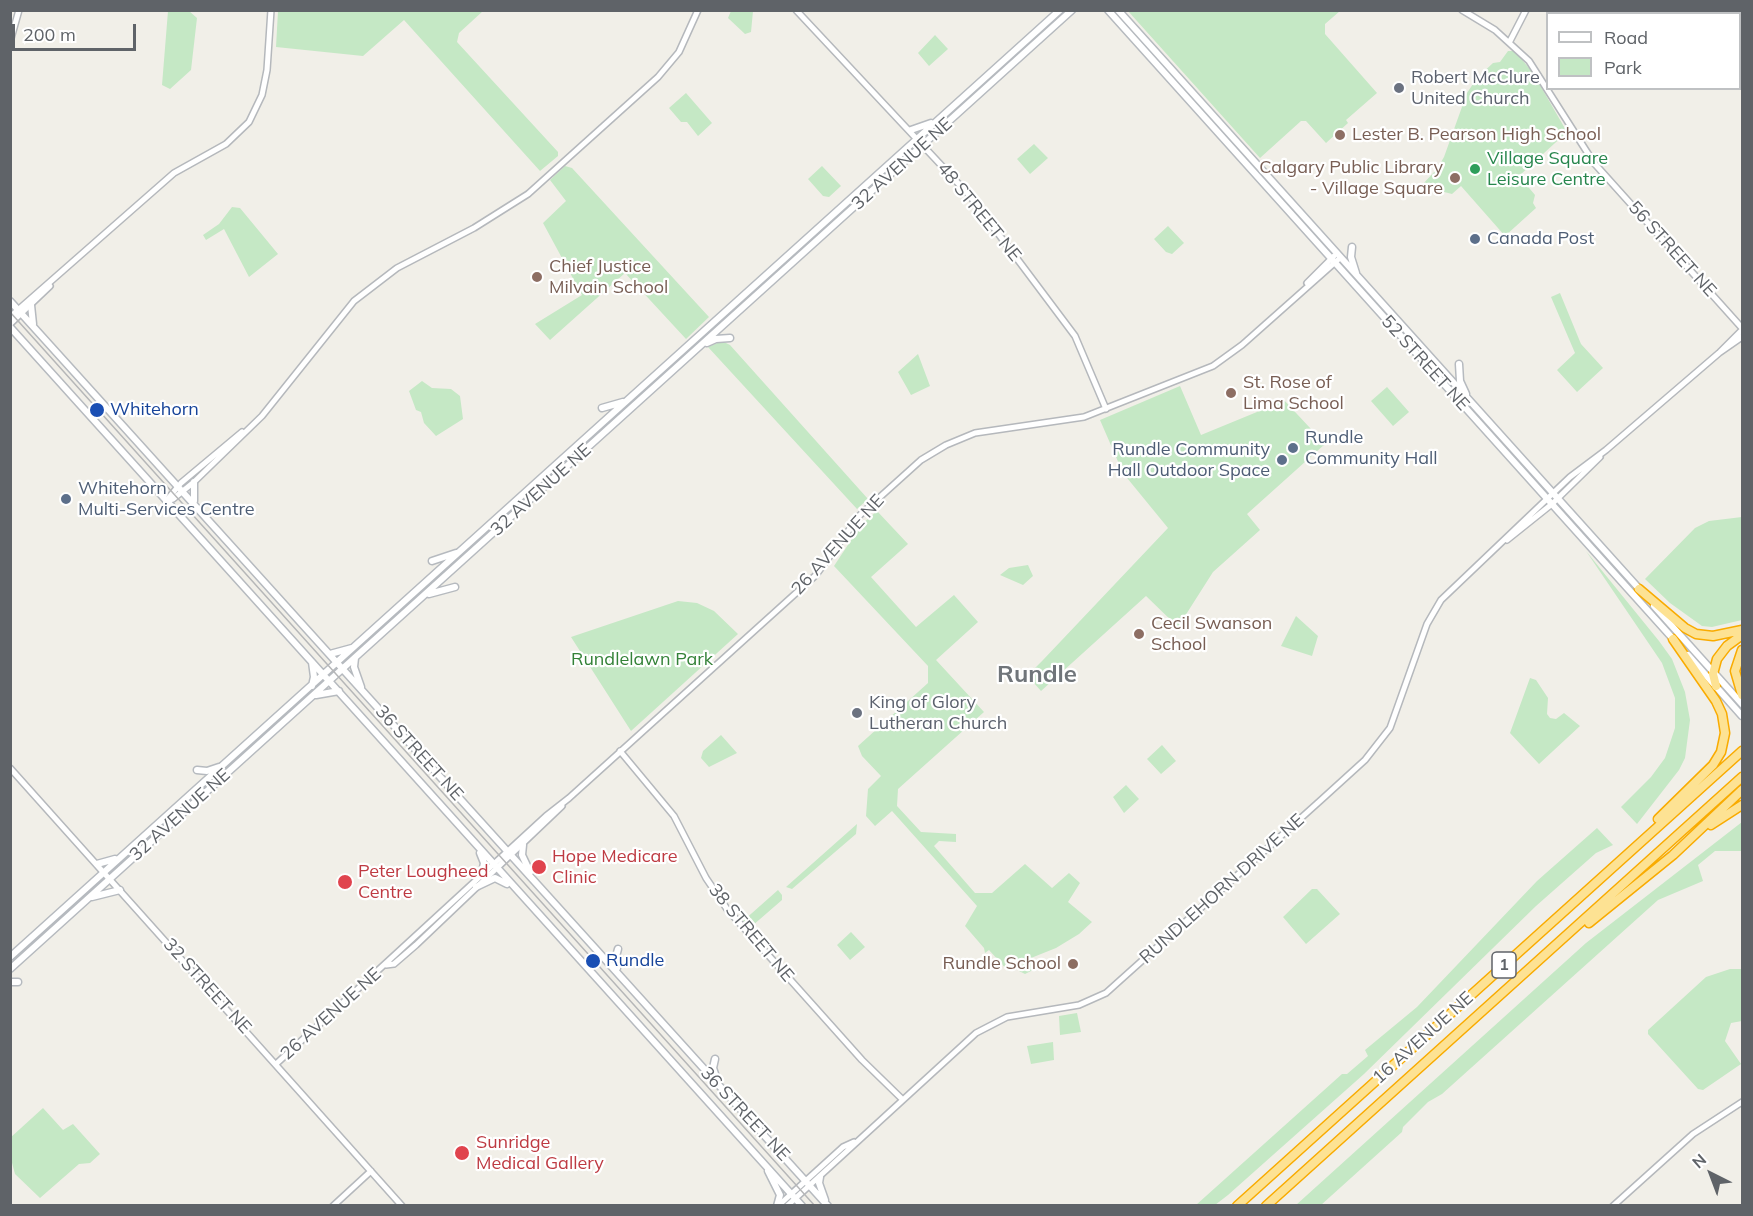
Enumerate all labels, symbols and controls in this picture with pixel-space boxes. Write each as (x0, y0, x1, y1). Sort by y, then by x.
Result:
scale bar (15, 12, 140, 50)
legend (1546, 12, 1741, 90)
text: 200 m (23, 23, 76, 46)
text: Road (1604, 26, 1648, 49)
text: Park (1604, 56, 1642, 79)
place label: Robert McClure United Church (1411, 67, 1540, 110)
marker: Robert McClure United Church (1392, 81, 1406, 95)
street label: 32 AVENUE NE (847, 113, 957, 215)
place label: Lester B. Pearson High School (1352, 124, 1601, 146)
marker: Lester B. Pearson High School (1333, 128, 1347, 142)
place label: Village Square Leisure Centre (1487, 148, 1608, 190)
place label: Calgary Public Library - Village Square (1259, 157, 1443, 200)
street label: 48 STREET NE (932, 158, 1026, 266)
marker: Village Square Leisure Centre (1468, 162, 1482, 176)
marker: Calgary Public Library - Village Square (1448, 171, 1462, 185)
street label: 56 STREET NE (1623, 197, 1721, 301)
place label: Canada Post (1487, 228, 1594, 250)
marker: Canada Post (1468, 232, 1482, 246)
place label: Chief Justice Milvain School (549, 256, 668, 298)
marker: Chief Justice Milvain School (530, 270, 544, 284)
street label: 52 STREET NE (1376, 311, 1474, 415)
place label: St. Rose of Lima School (1243, 372, 1344, 415)
marker: St. Rose of Lima School (1224, 386, 1238, 400)
place label: Whitehorn (110, 399, 199, 421)
marker: Whitehorn (88, 401, 106, 419)
place label: Rundle Community Hall (1305, 427, 1438, 470)
street label: 32 AVENUE NE (486, 439, 596, 541)
place label: Rundle Community Hall Outdoor Space (1108, 439, 1270, 482)
marker: Rundle Community Hall (1286, 441, 1300, 455)
marker: Rundle Community Hall Outdoor Space (1275, 453, 1289, 467)
place label: Whitehorn Multi-Services Centre (78, 478, 255, 520)
street label: 26 AVENUE NE (787, 490, 889, 600)
marker: Whitehorn Multi-Services Centre (59, 492, 73, 506)
place label: Cecil Swanson School (1151, 613, 1272, 656)
marker: Cecil Swanson School (1132, 627, 1146, 641)
park label: Rundlelawn Park (571, 649, 713, 671)
district label: Rundle (997, 661, 1077, 689)
place label: King of Glory Lutheran Church (869, 692, 1007, 734)
street label: 36 STREET NE (370, 701, 468, 805)
marker: King of Glory Lutheran Church (850, 706, 864, 720)
street label: 32 AVENUE NE (125, 764, 235, 866)
street label: RUNDLEHORN DRIVE NE (1135, 810, 1309, 968)
place label: Hope Medicare Clinic (552, 846, 678, 888)
marker: Hope Medicare Clinic (530, 858, 548, 876)
place label: Peter Lougheed Centre (358, 861, 489, 904)
marker: Peter Lougheed Centre (336, 873, 354, 891)
street label: 38 STREET NE (704, 880, 798, 986)
street label: 32 STREET NE (158, 934, 256, 1038)
place label: Rundle (606, 950, 664, 972)
marker: Rundle (584, 952, 602, 970)
road number: 1 (1492, 952, 1516, 978)
place label: Rundle School (943, 953, 1061, 975)
marker: Rundle School (1066, 957, 1080, 971)
street label: 26 AVENUE NE (276, 963, 386, 1065)
street label: 16 AVENUE NE (1368, 987, 1478, 1089)
street label: 36 STREET NE (696, 1062, 794, 1166)
place label: Sunridge Medical Gallery (476, 1132, 604, 1174)
marker: Sunridge Medical Gallery (453, 1144, 471, 1162)
north arrow (1681, 1144, 1741, 1204)
text: N (1688, 1149, 1710, 1172)

